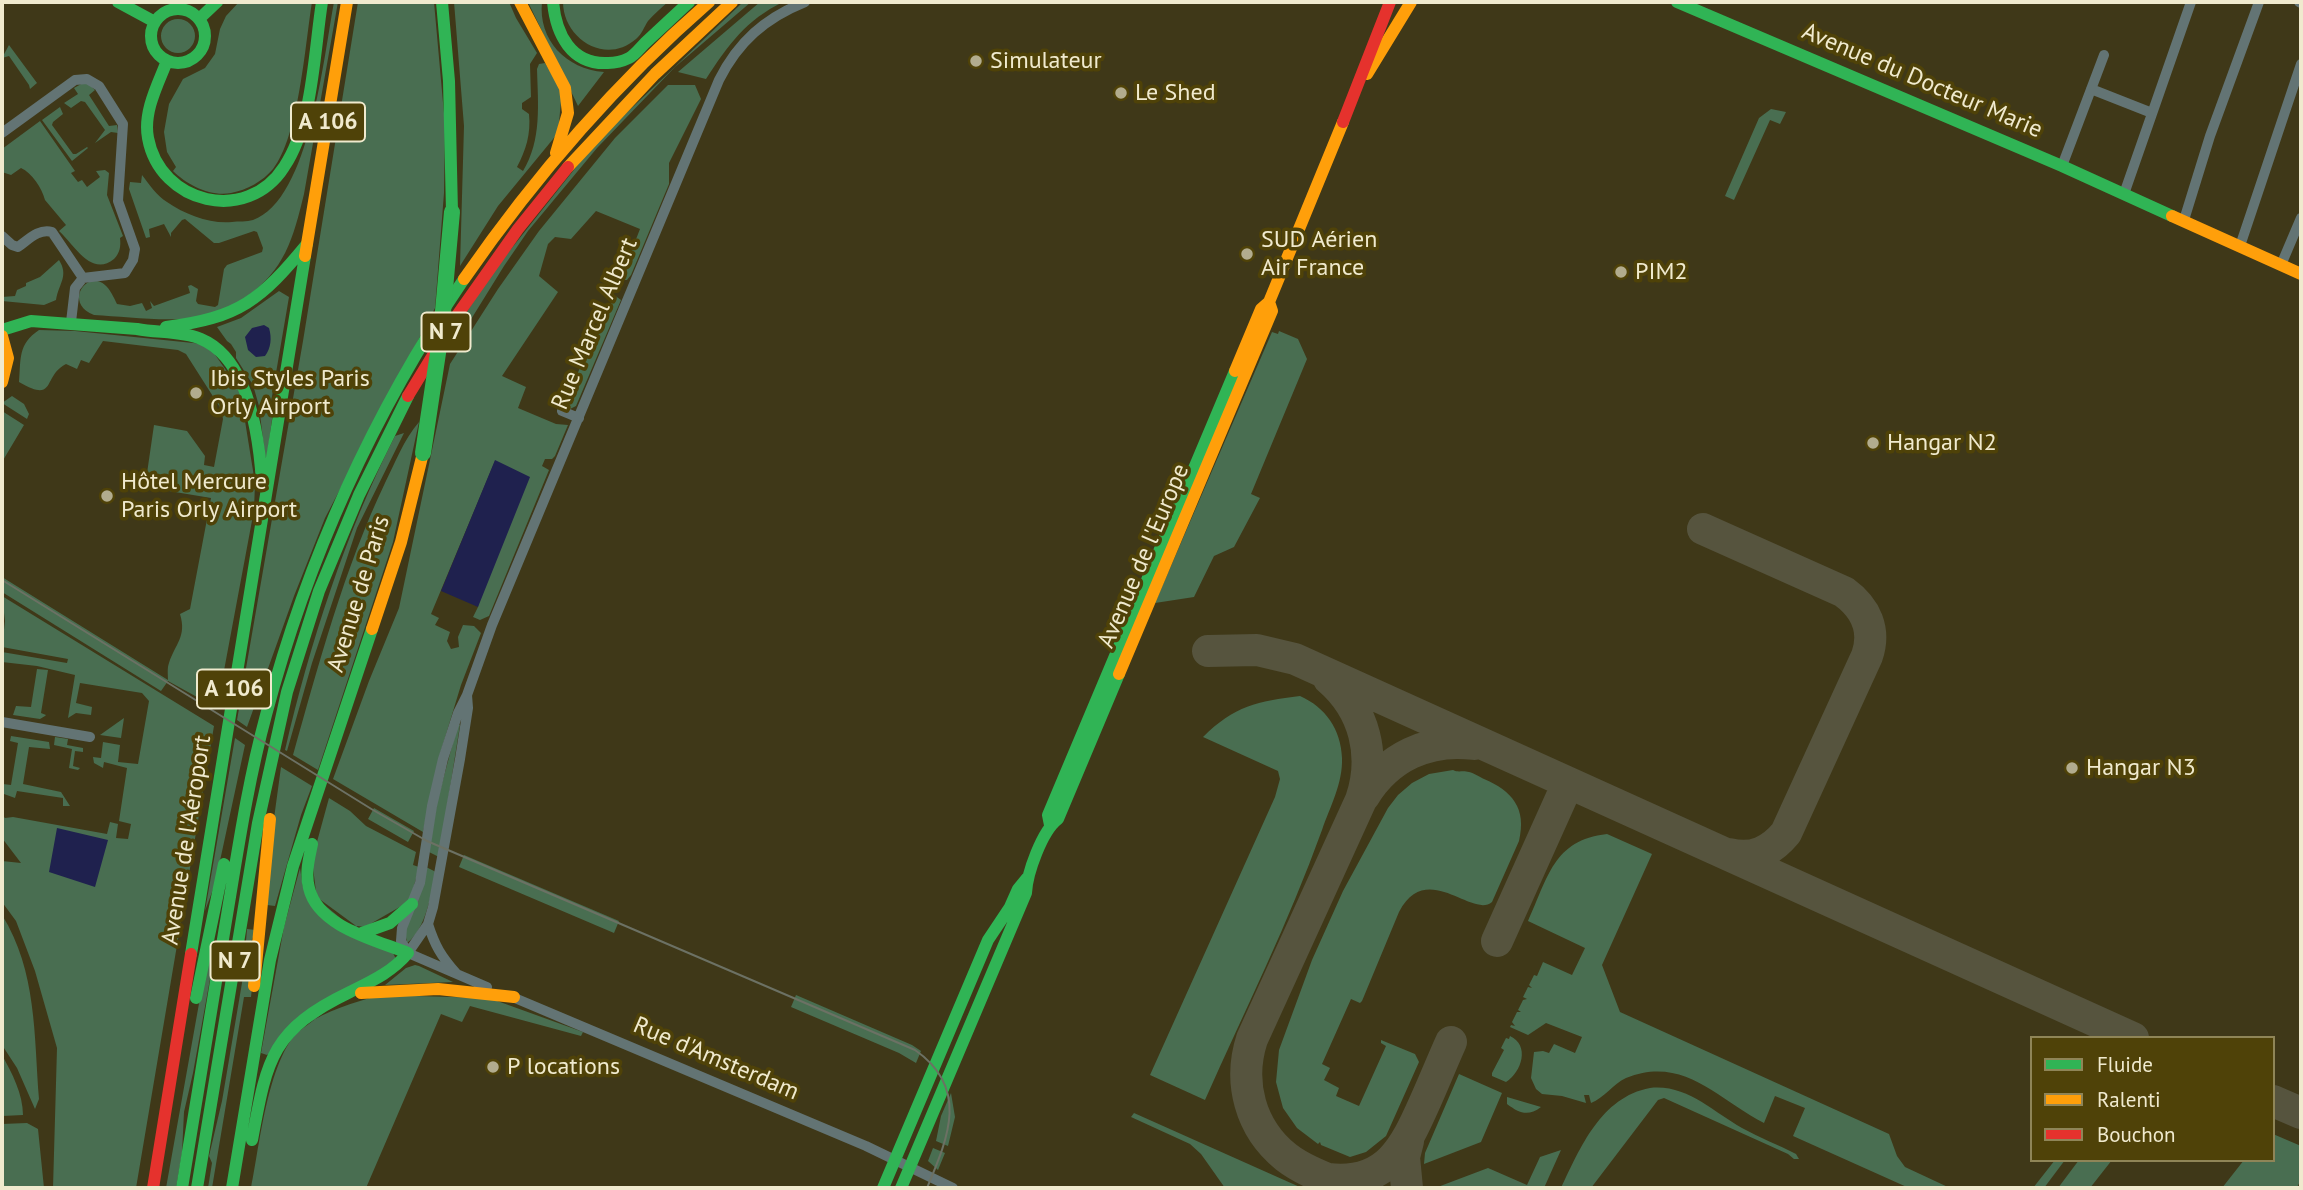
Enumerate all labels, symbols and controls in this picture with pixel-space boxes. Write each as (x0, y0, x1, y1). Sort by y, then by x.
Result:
street label: Avenue du Docteur Marie (1798, 17, 2046, 145)
place label: Simulateur (990, 47, 1102, 75)
marker: Simulateur (968, 53, 984, 69)
place label: Le Shed (1135, 79, 1216, 107)
marker: Le Shed (1113, 85, 1129, 101)
road number: A 106 (291, 102, 365, 141)
place label: SUD Aérien Air France (1261, 226, 1377, 282)
street label: Rue Marcel Albert (546, 234, 644, 414)
marker: SUD Aérien Air France (1239, 246, 1255, 262)
place label: PIM2 (1635, 258, 1687, 286)
marker: PIM2 (1613, 264, 1629, 280)
road number: N 7 (422, 312, 471, 352)
place label: Ibis Styles Paris Orly Airport (210, 365, 370, 421)
marker: Ibis Styles Paris Orly Airport (188, 385, 204, 401)
place label: Hangar N2 (1887, 429, 1997, 457)
marker: Hangar N2 (1865, 435, 1881, 451)
street label: Avenue de l'Europe (1092, 460, 1196, 652)
place label: Hôtel Mercure Paris Orly Airport (121, 468, 297, 524)
marker: Hôtel Mercure Paris Orly Airport (99, 488, 115, 504)
street label: Avenue de Paris (322, 512, 396, 676)
road number: A 106 (197, 670, 271, 708)
street label: Avenue de l'Aéroport (156, 733, 218, 947)
place label: Hangar N3 (2086, 754, 2196, 782)
marker: Hangar N3 (2064, 760, 2080, 776)
road number: N 7 (210, 942, 260, 980)
street label: Rue d'Amsterdam (629, 1011, 803, 1107)
legend (2030, 1036, 2275, 1162)
text: Fluide (2097, 1051, 2153, 1078)
place label: P locations (507, 1053, 620, 1081)
marker: P locations (485, 1059, 501, 1075)
text: Ralenti (2097, 1086, 2161, 1113)
text: Bouchon (2097, 1121, 2176, 1148)

